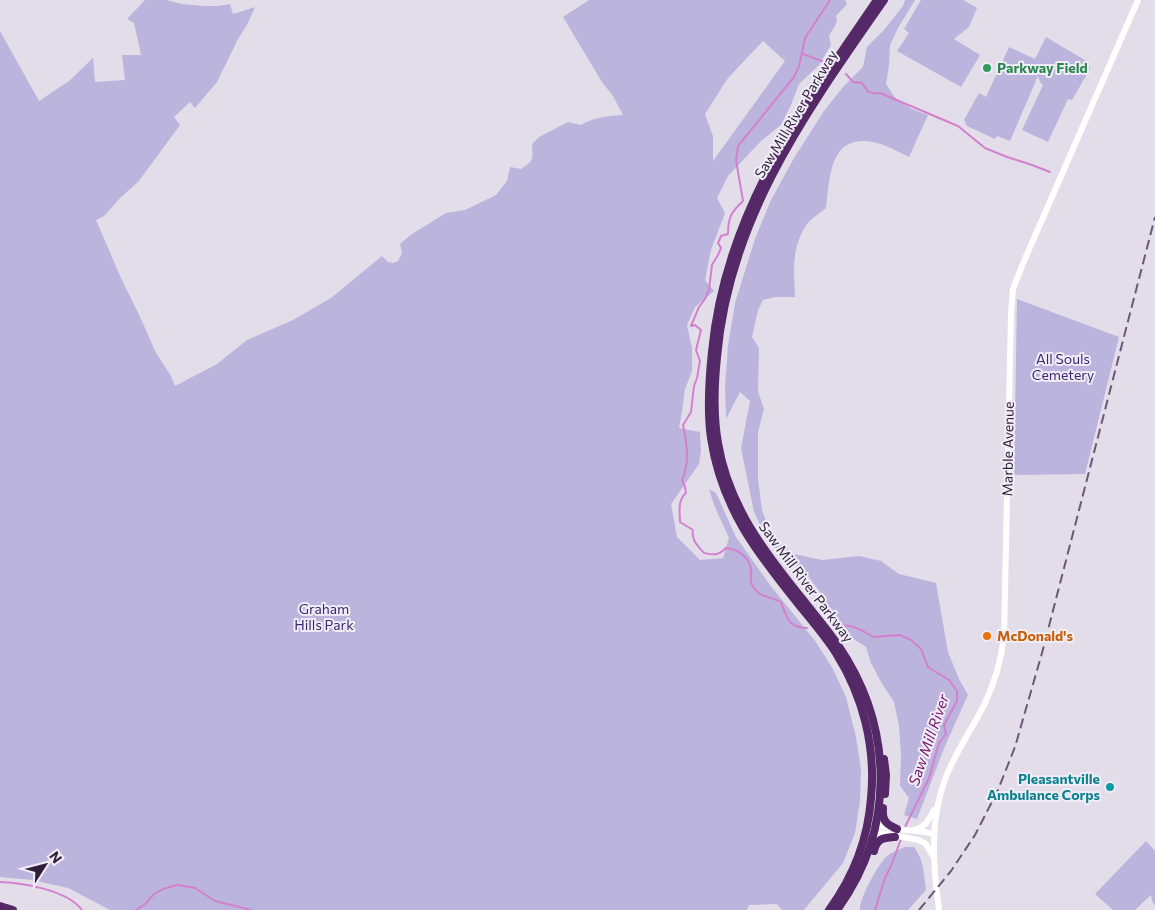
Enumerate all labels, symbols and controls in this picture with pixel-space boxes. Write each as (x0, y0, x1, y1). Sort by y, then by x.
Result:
street label: Saw Mill River Parkway (751, 47, 841, 181)
place label: Parkway Field (997, 59, 1088, 76)
marker: Parkway Field (981, 62, 993, 74)
park label: All Souls Cemetery (1032, 350, 1094, 383)
street label: Marble Avenue (998, 401, 1017, 497)
street label: Saw Mill River Parkway (756, 518, 857, 645)
park label: Graham Hills Park (294, 600, 354, 633)
place label: McDonald's (997, 627, 1073, 644)
marker: McDonald's (981, 630, 993, 642)
water label: Saw Mill River (904, 691, 952, 788)
place label: Pleasantville Ambulance Corps (987, 770, 1100, 803)
marker: Pleasantville Ambulance Corps (1104, 781, 1116, 793)
north arrow (20, 840, 70, 890)
text: N (46, 848, 66, 866)

